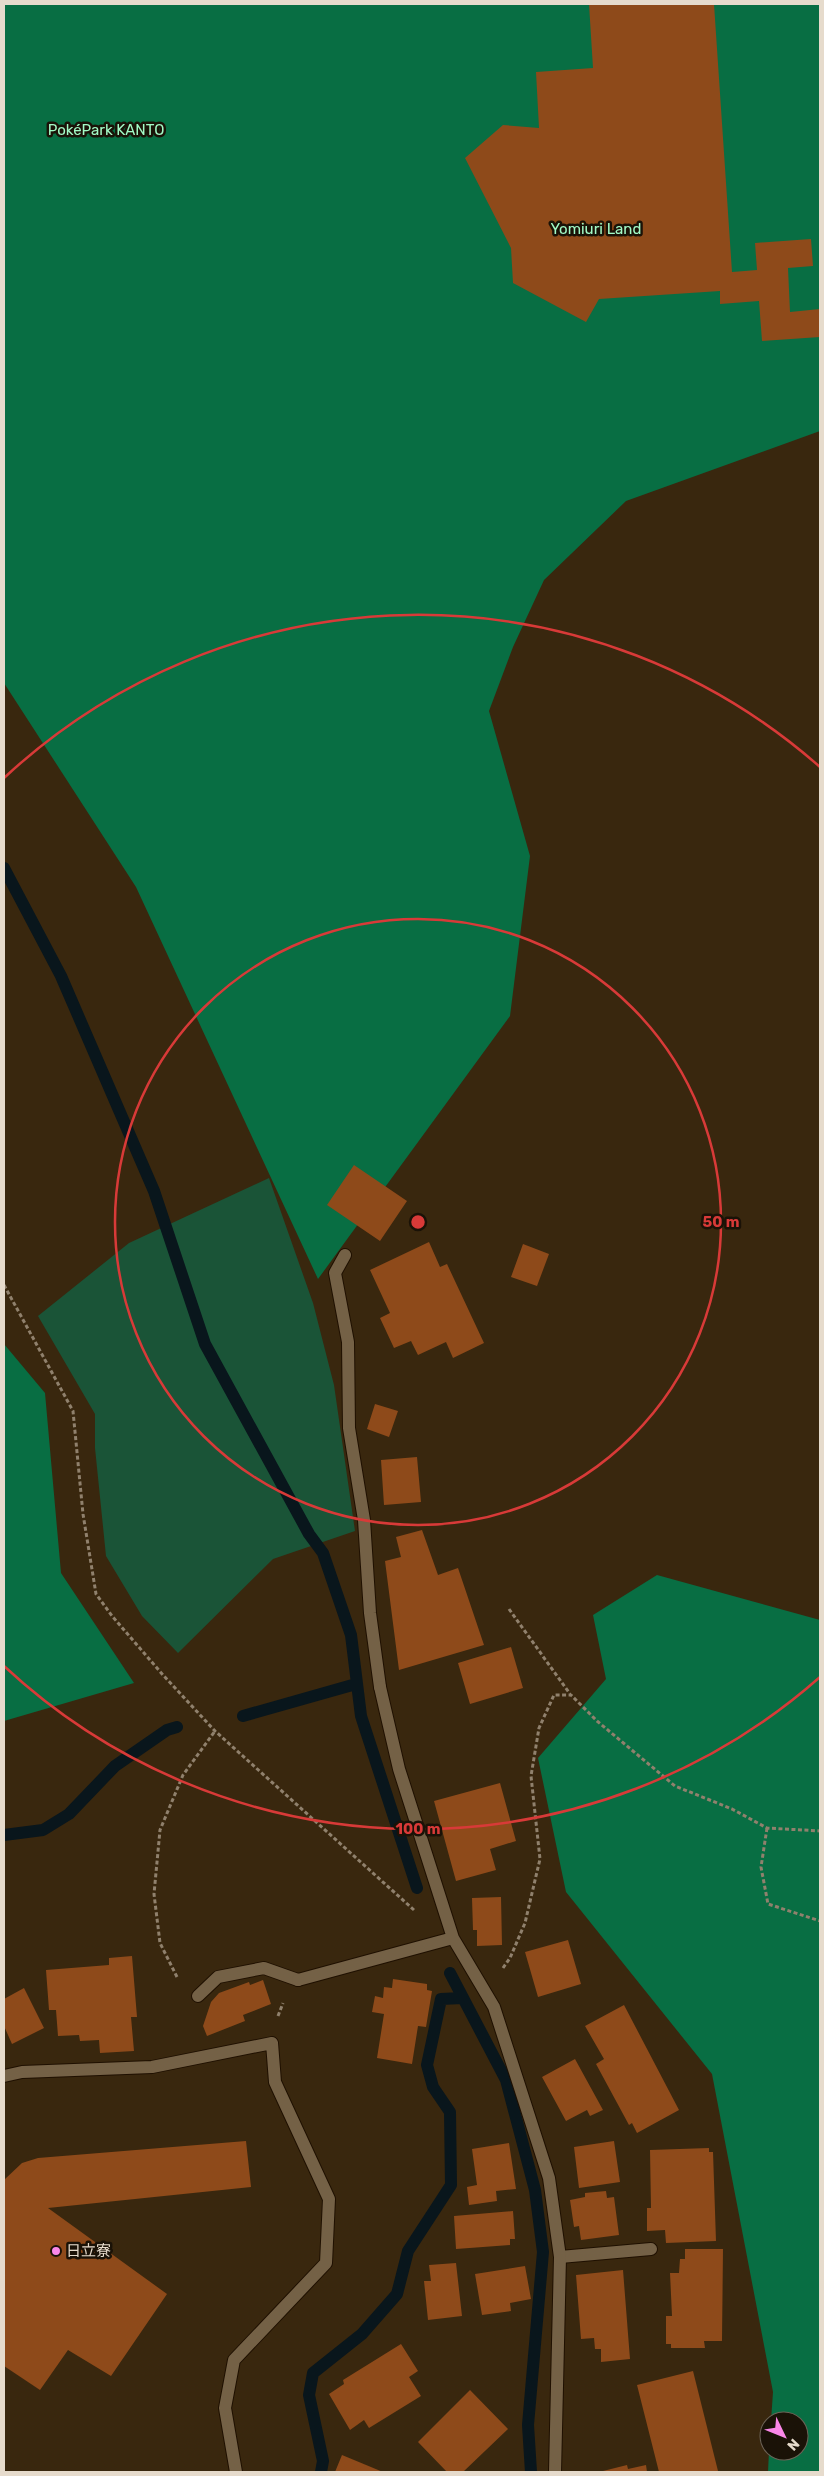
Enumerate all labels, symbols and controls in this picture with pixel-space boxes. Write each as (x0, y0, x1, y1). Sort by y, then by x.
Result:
park label: PokéPark KANTO (48, 121, 164, 139)
park label: Yomiuri Land (551, 220, 641, 238)
centre of rings (409, 1213, 427, 1231)
text: 50 m (703, 1213, 739, 1231)
text: 100 m (396, 1820, 440, 1838)
place label: 日立寮 (66, 2242, 111, 2260)
marker: 日立寮 (50, 2245, 62, 2257)
north arrow (759, 2411, 809, 2461)
text: N (783, 2435, 803, 2454)

